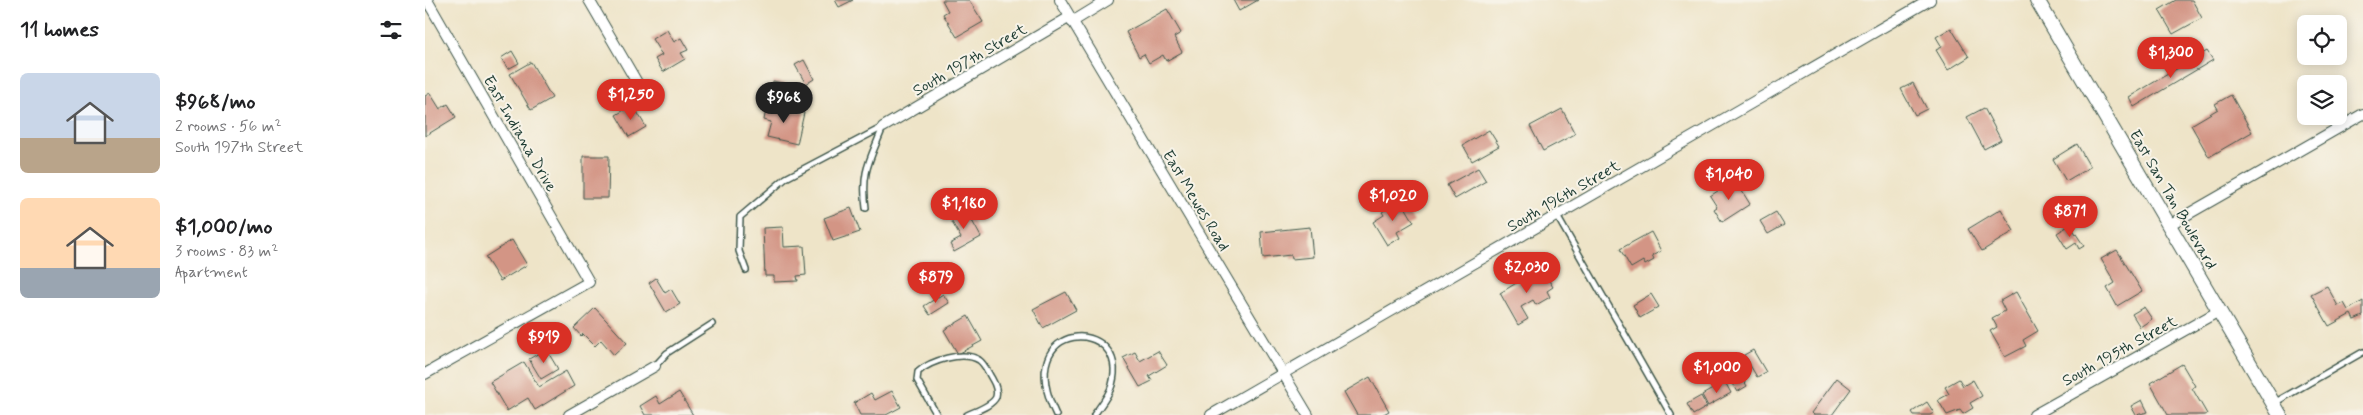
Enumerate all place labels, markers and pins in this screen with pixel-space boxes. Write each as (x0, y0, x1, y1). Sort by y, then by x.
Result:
pin: $1,300 (2130, 36, 2212, 79)
pin: $1,250 (590, 78, 672, 121)
pin: $968 (754, 82, 814, 124)
pin: $1,040 (1688, 158, 1770, 201)
pin: $1,020 (1352, 180, 1434, 222)
pin: $1,180 (923, 188, 1005, 230)
pin: $871 (2040, 196, 2100, 238)
pin: $2,030 (1486, 252, 1568, 294)
pin: $879 (906, 262, 966, 304)
pin: $919 (514, 322, 574, 364)
pin: $1,000 (1676, 352, 1758, 394)

